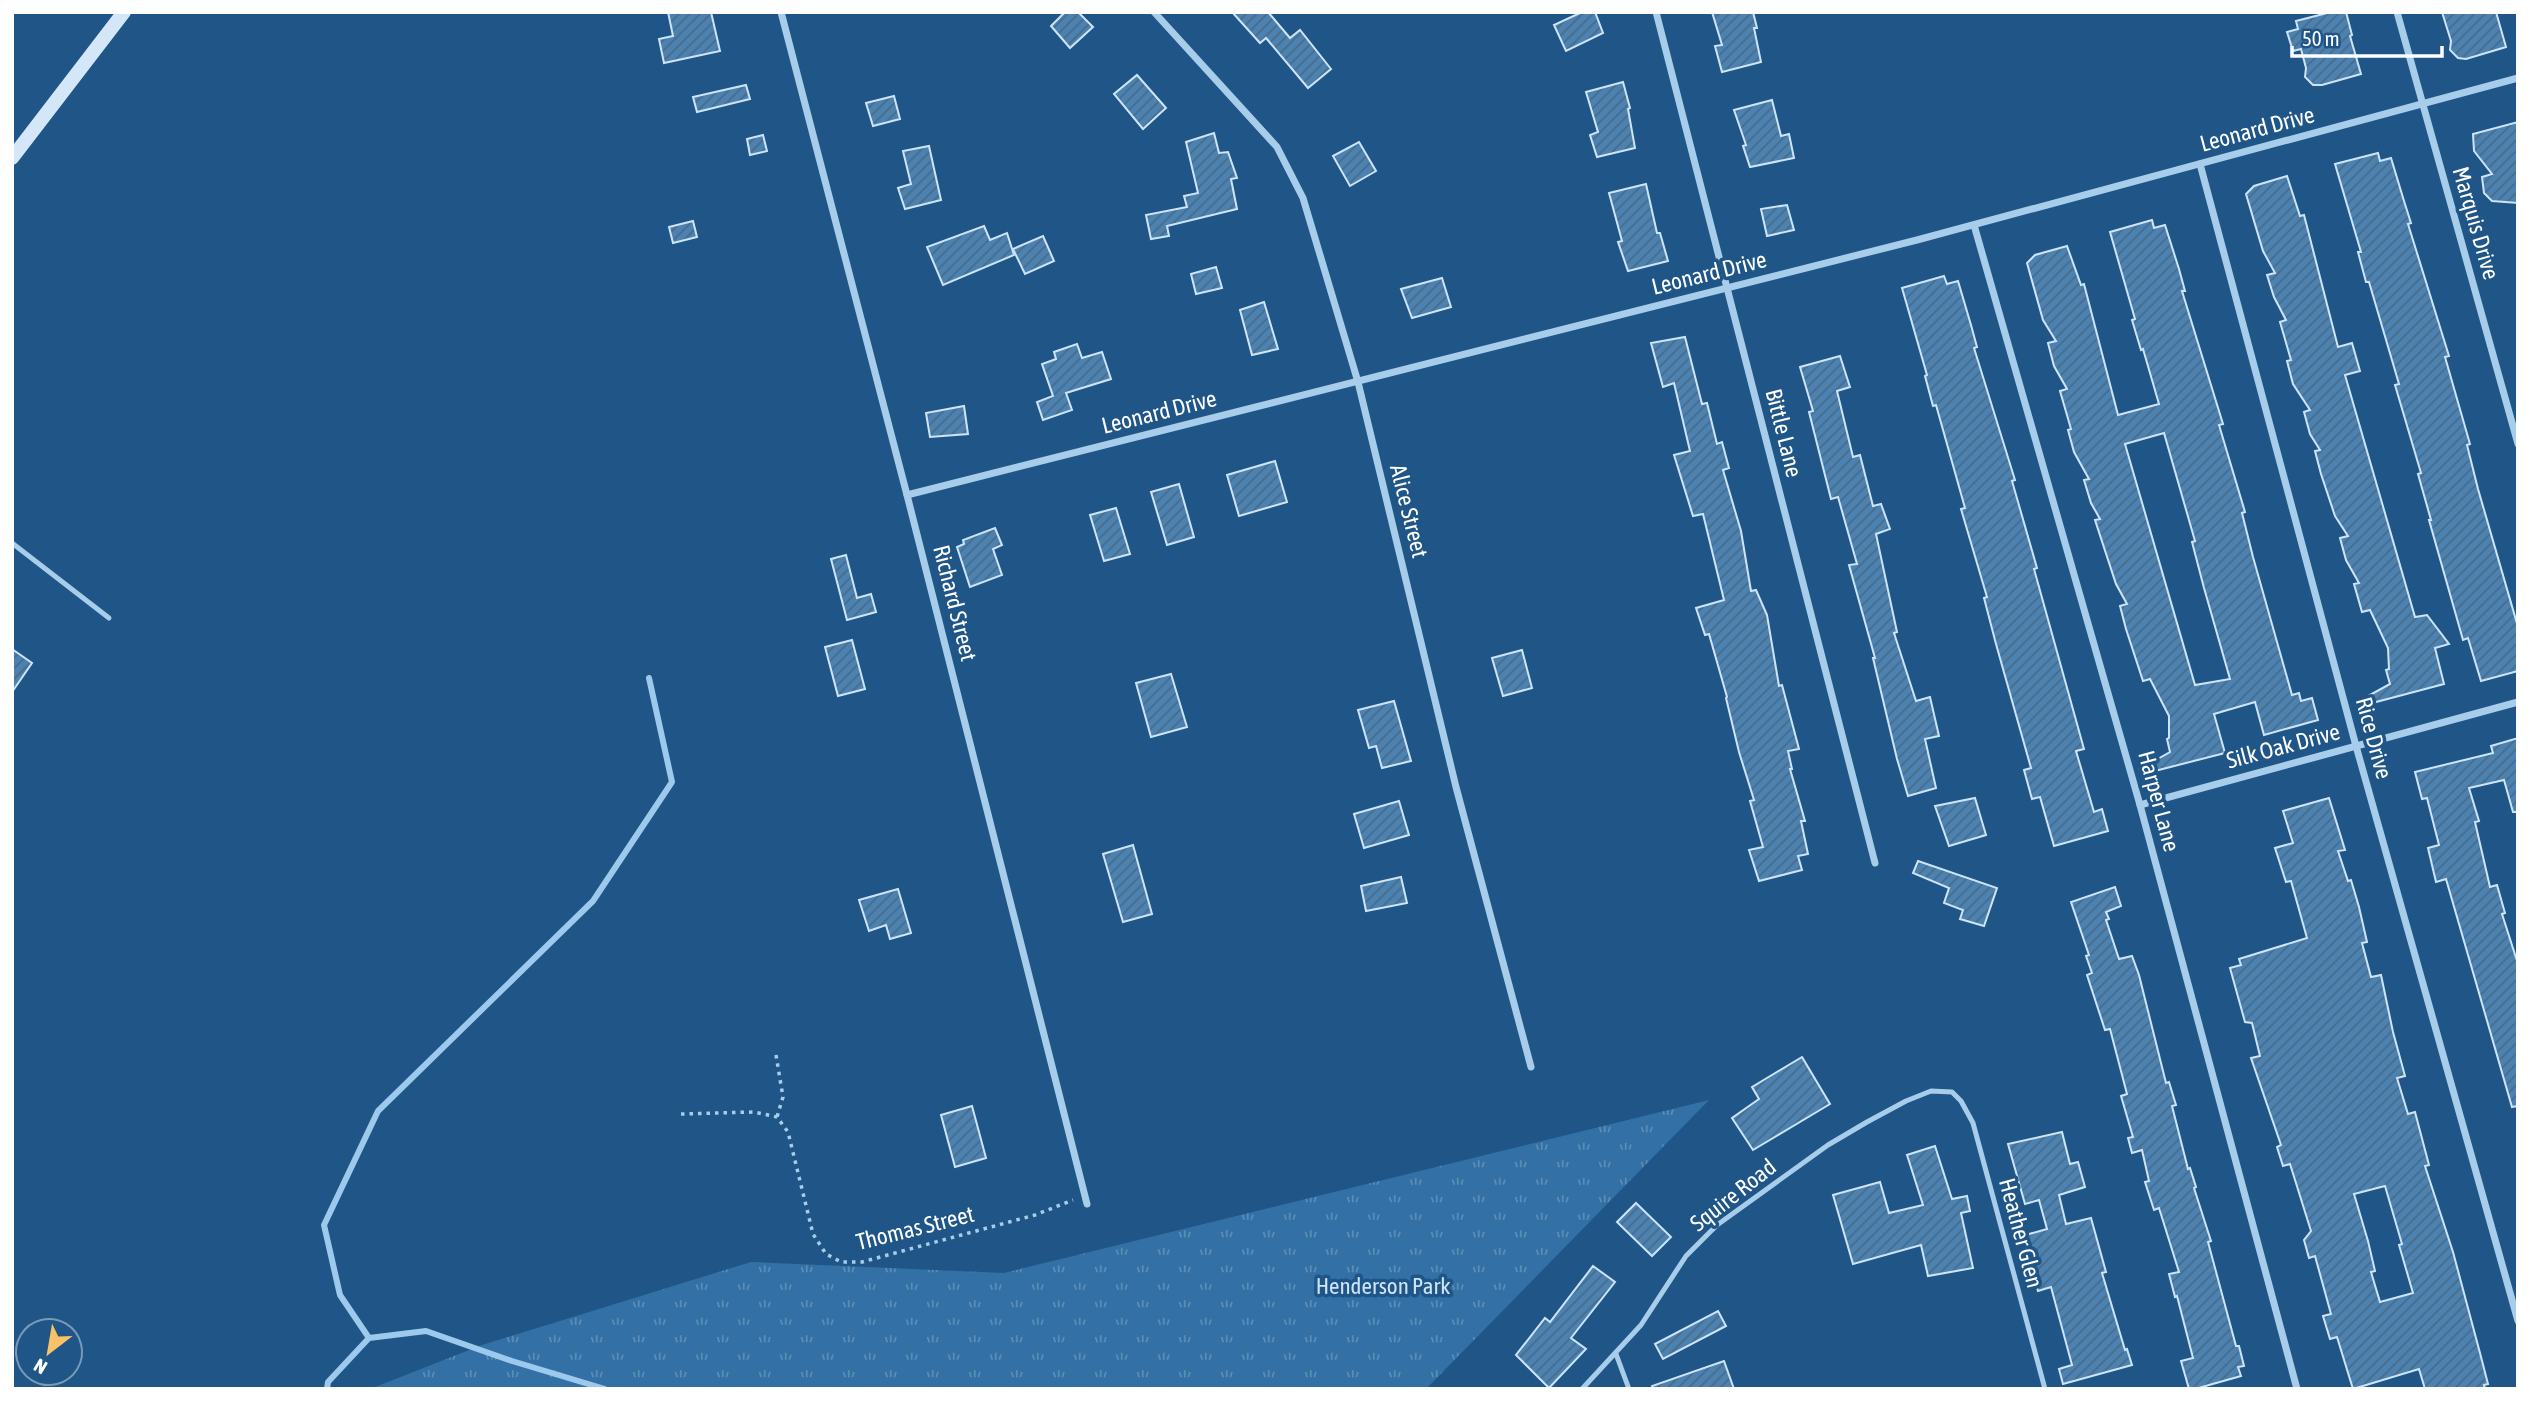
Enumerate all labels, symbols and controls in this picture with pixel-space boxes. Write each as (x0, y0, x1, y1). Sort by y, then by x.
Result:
scale bar (2292, 14, 2442, 58)
text: 50 m (2302, 26, 2340, 50)
street label: Leonard Drive (2197, 101, 2317, 157)
street label: Marquis Drive (2448, 164, 2504, 282)
street label: Leonard Drive (1649, 246, 1769, 300)
street label: Leonard Drive (1099, 385, 1219, 439)
street label: Bittle Lane (1760, 386, 1808, 480)
street label: Alice Street (1385, 462, 1433, 560)
street label: Richard Street (928, 542, 982, 664)
street label: Rice Drive (2351, 694, 2397, 782)
street label: Silk Oak Drive (2223, 718, 2343, 774)
street label: Harper Lane (2133, 748, 2185, 854)
street label: Squire Road (1685, 1154, 1781, 1236)
street label: Heather Glen (1994, 1175, 2048, 1291)
street label: Thomas Street (853, 1201, 977, 1255)
park label: Henderson Park (1316, 1273, 1450, 1299)
north arrow (14, 1317, 84, 1387)
text: N (30, 1354, 51, 1379)

